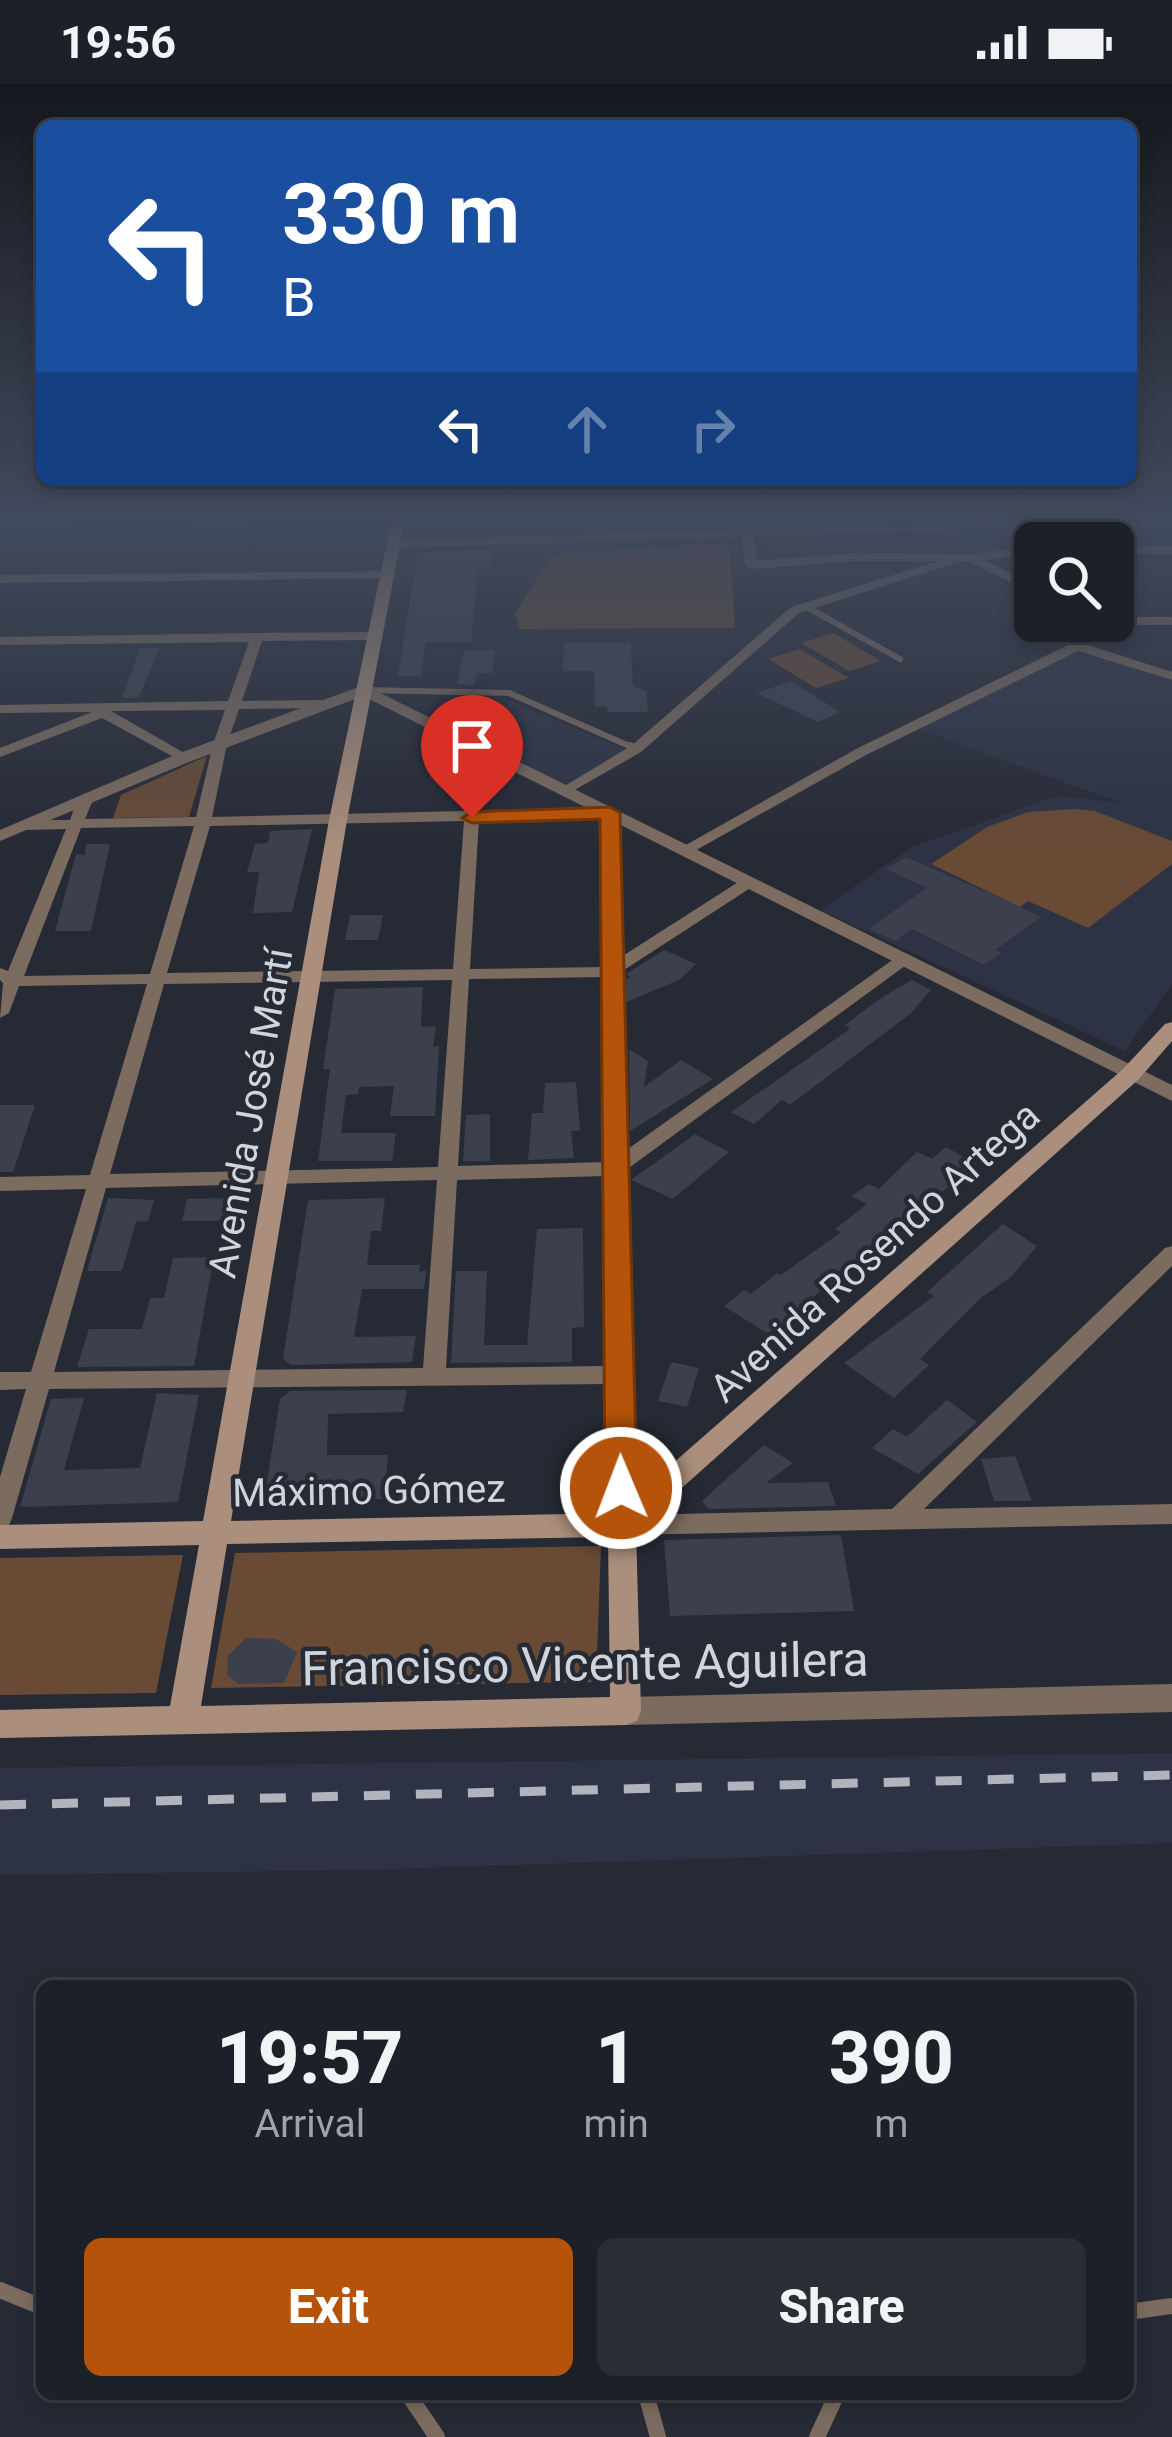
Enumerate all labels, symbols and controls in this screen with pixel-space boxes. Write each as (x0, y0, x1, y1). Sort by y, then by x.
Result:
text: 19:56 (60, 16, 176, 69)
text: 330 m (282, 165, 520, 264)
icon: left (84, 168, 240, 324)
text: B (282, 266, 316, 329)
icon: left (428, 396, 494, 462)
icon: ahead (554, 396, 620, 462)
icon: right (680, 396, 746, 462)
map controls (1014, 522, 1134, 642)
button: search (1014, 522, 1134, 642)
pin (421, 695, 523, 818)
icon: arrive (439, 713, 505, 779)
street label: Avenida José Martí (199, 943, 303, 1281)
street label: Avenida Rosendo Artega (701, 1092, 1049, 1412)
position arrow (558, 1425, 684, 1551)
street label: Máximo Gómez (232, 1466, 506, 1516)
street label: Francisco Vicente Aguilera (301, 1631, 869, 1697)
text: 19:57 (216, 2016, 403, 2101)
text: 1 (595, 2016, 637, 2101)
text: 390 (829, 2016, 954, 2101)
text: Arrival (254, 2101, 365, 2147)
text: min (584, 2101, 649, 2147)
text: m (874, 2101, 908, 2147)
button: Exit (84, 2238, 573, 2376)
button: Share (597, 2238, 1086, 2376)

